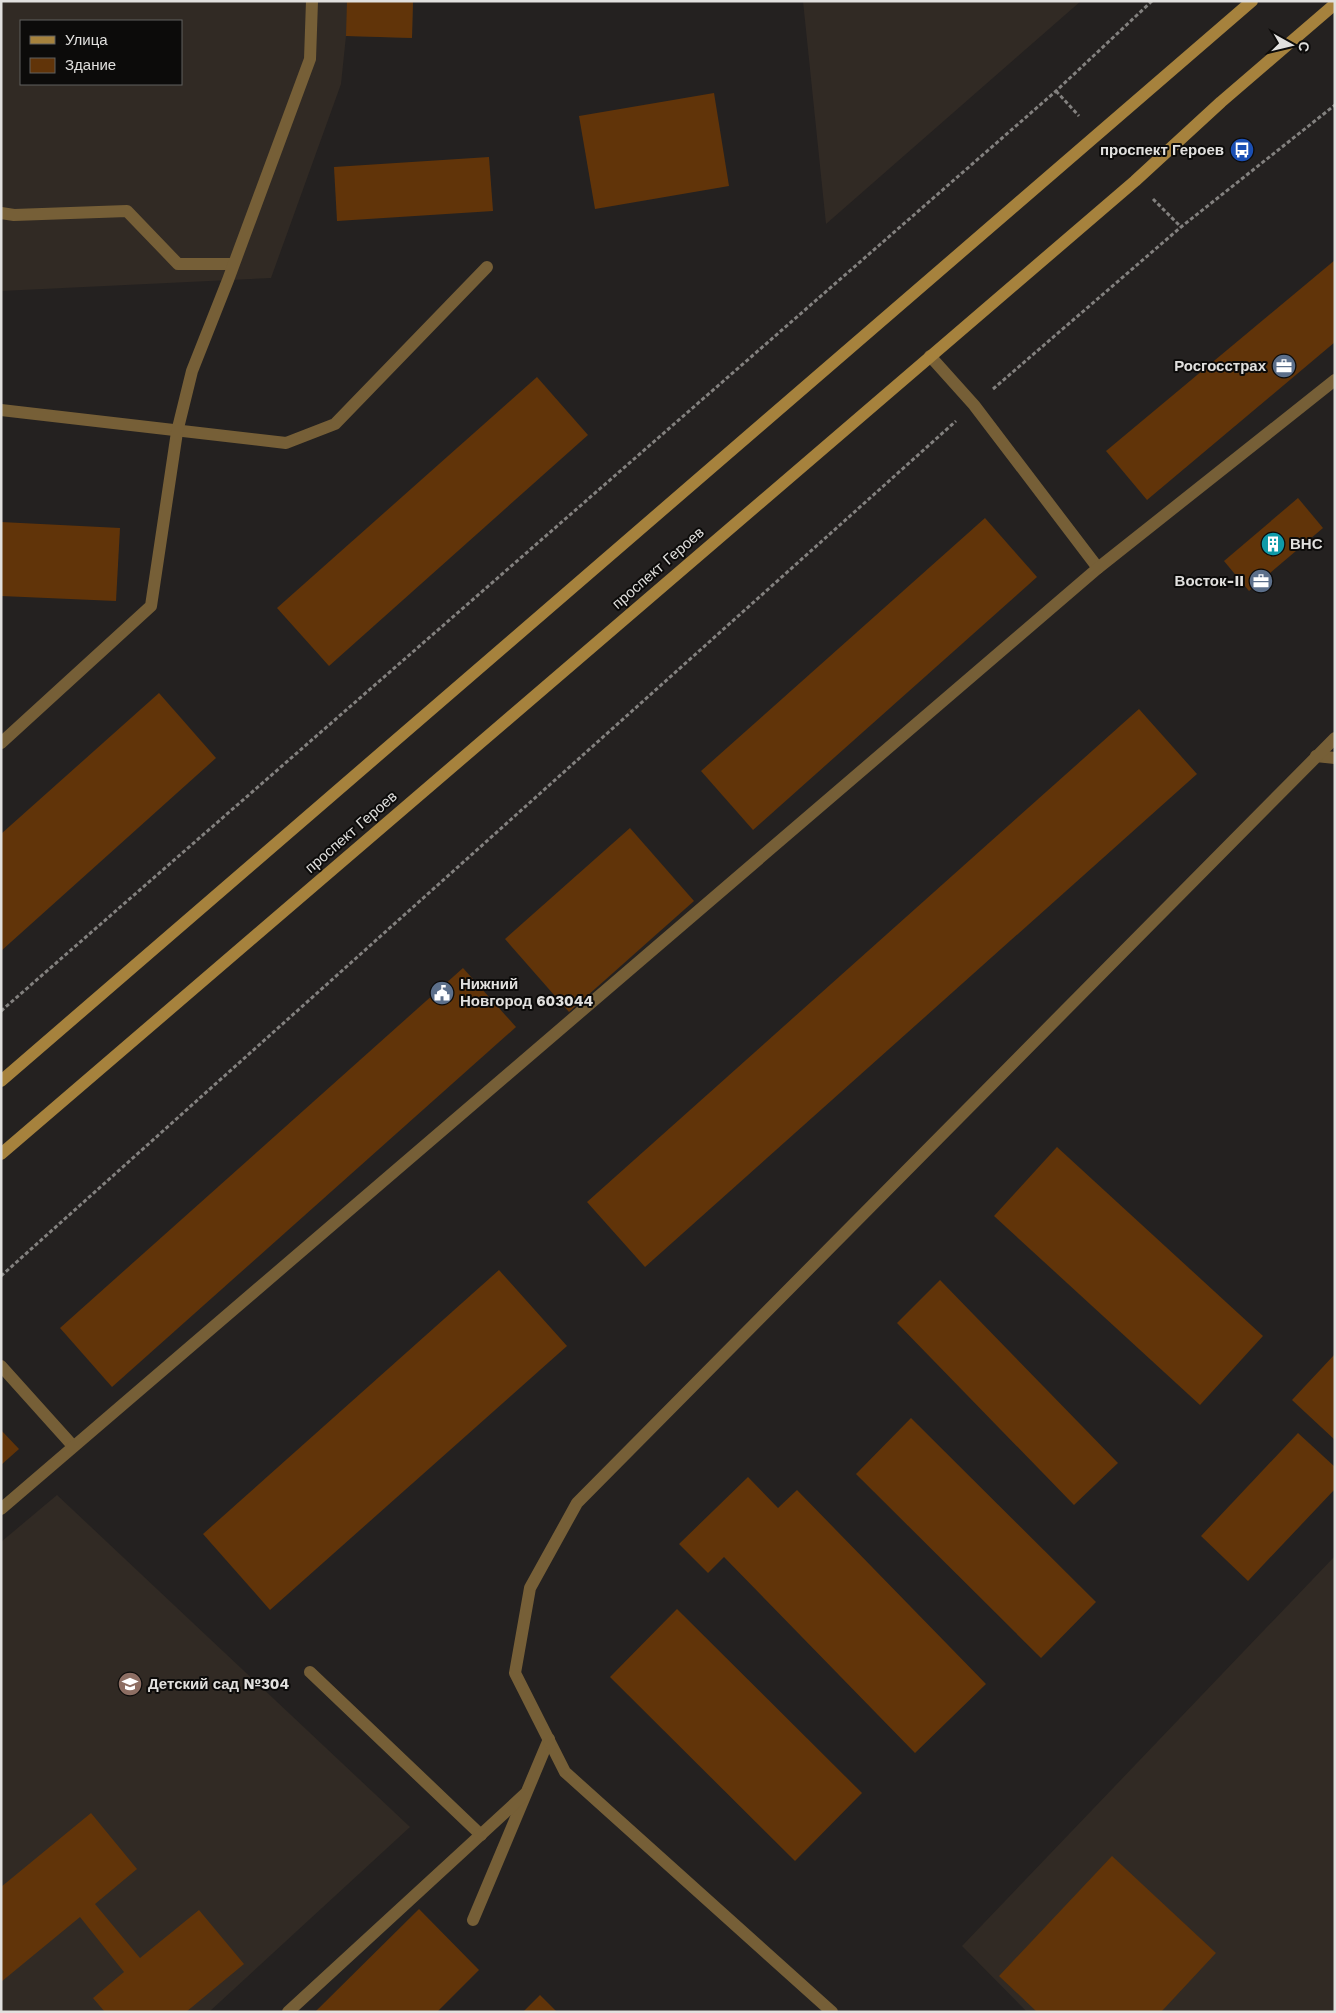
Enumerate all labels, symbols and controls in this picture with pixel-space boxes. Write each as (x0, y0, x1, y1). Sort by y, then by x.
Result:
legend (20, 20, 182, 85)
north arrow (1266, 20, 1316, 70)
text: Улица (65, 31, 108, 49)
text: С (1295, 41, 1313, 53)
text: Здание (65, 56, 116, 74)
bus stop icon: проспект Героев (1229, 137, 1255, 163)
place label: проспект Героев (1100, 141, 1224, 159)
office icon: Росгосстрах (1271, 353, 1297, 379)
place label: Росгосстрах (1174, 357, 1267, 375)
street label: проспект Героев (608, 523, 708, 613)
building icon: ВНС (1260, 531, 1286, 557)
place label: ВНС (1290, 535, 1323, 553)
office icon: Восток-II (1248, 568, 1274, 594)
place label: Восток-II (1175, 572, 1244, 590)
street label: проспект Героев (301, 787, 401, 877)
place label: Нижний Новгород 603044 (460, 975, 593, 1010)
public building icon: Нижний Новгород 603044 (429, 980, 455, 1006)
school or university icon: Детский сад №304 (117, 1671, 143, 1697)
place label: Детский сад №304 (148, 1675, 289, 1693)

